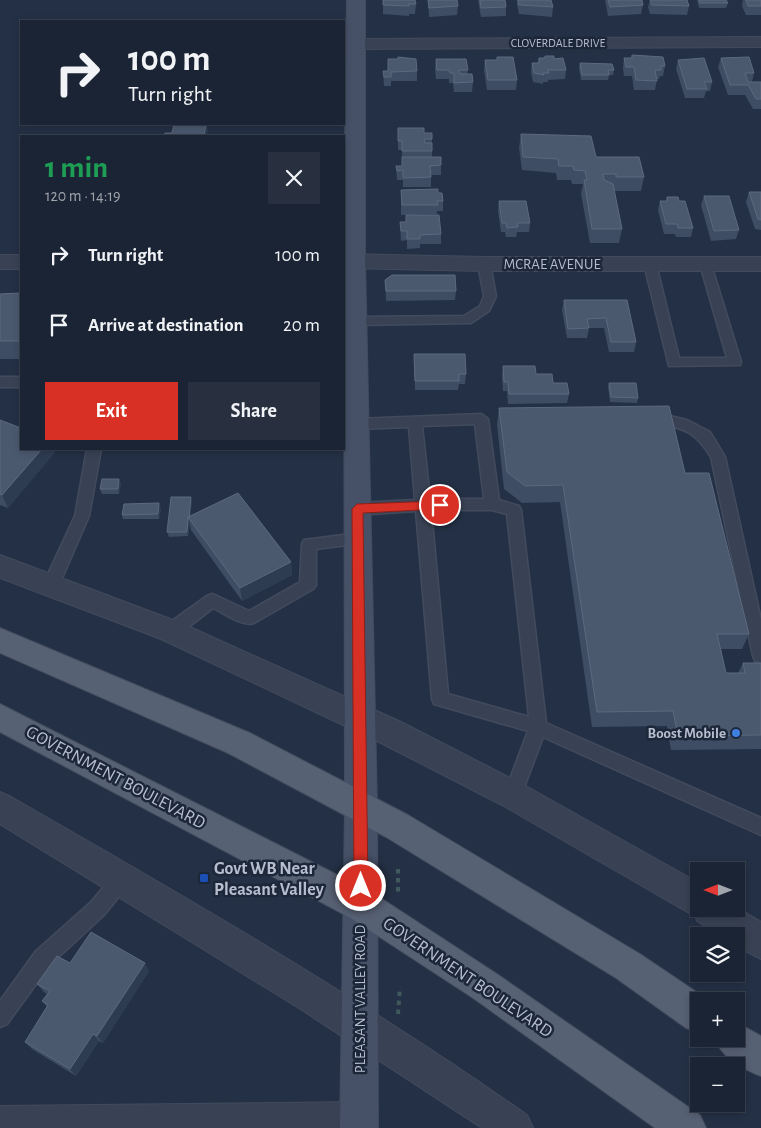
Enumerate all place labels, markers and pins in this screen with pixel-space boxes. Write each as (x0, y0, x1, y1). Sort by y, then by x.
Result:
pin (419, 484, 461, 526)
place label: Boost Mobile (648, 726, 726, 741)
marker: Boost Mobile (730, 727, 742, 739)
place label: Govt WB Near Pleasant Valley (214, 860, 325, 899)
marker: Govt WB Near Pleasant Valley (198, 872, 210, 884)

